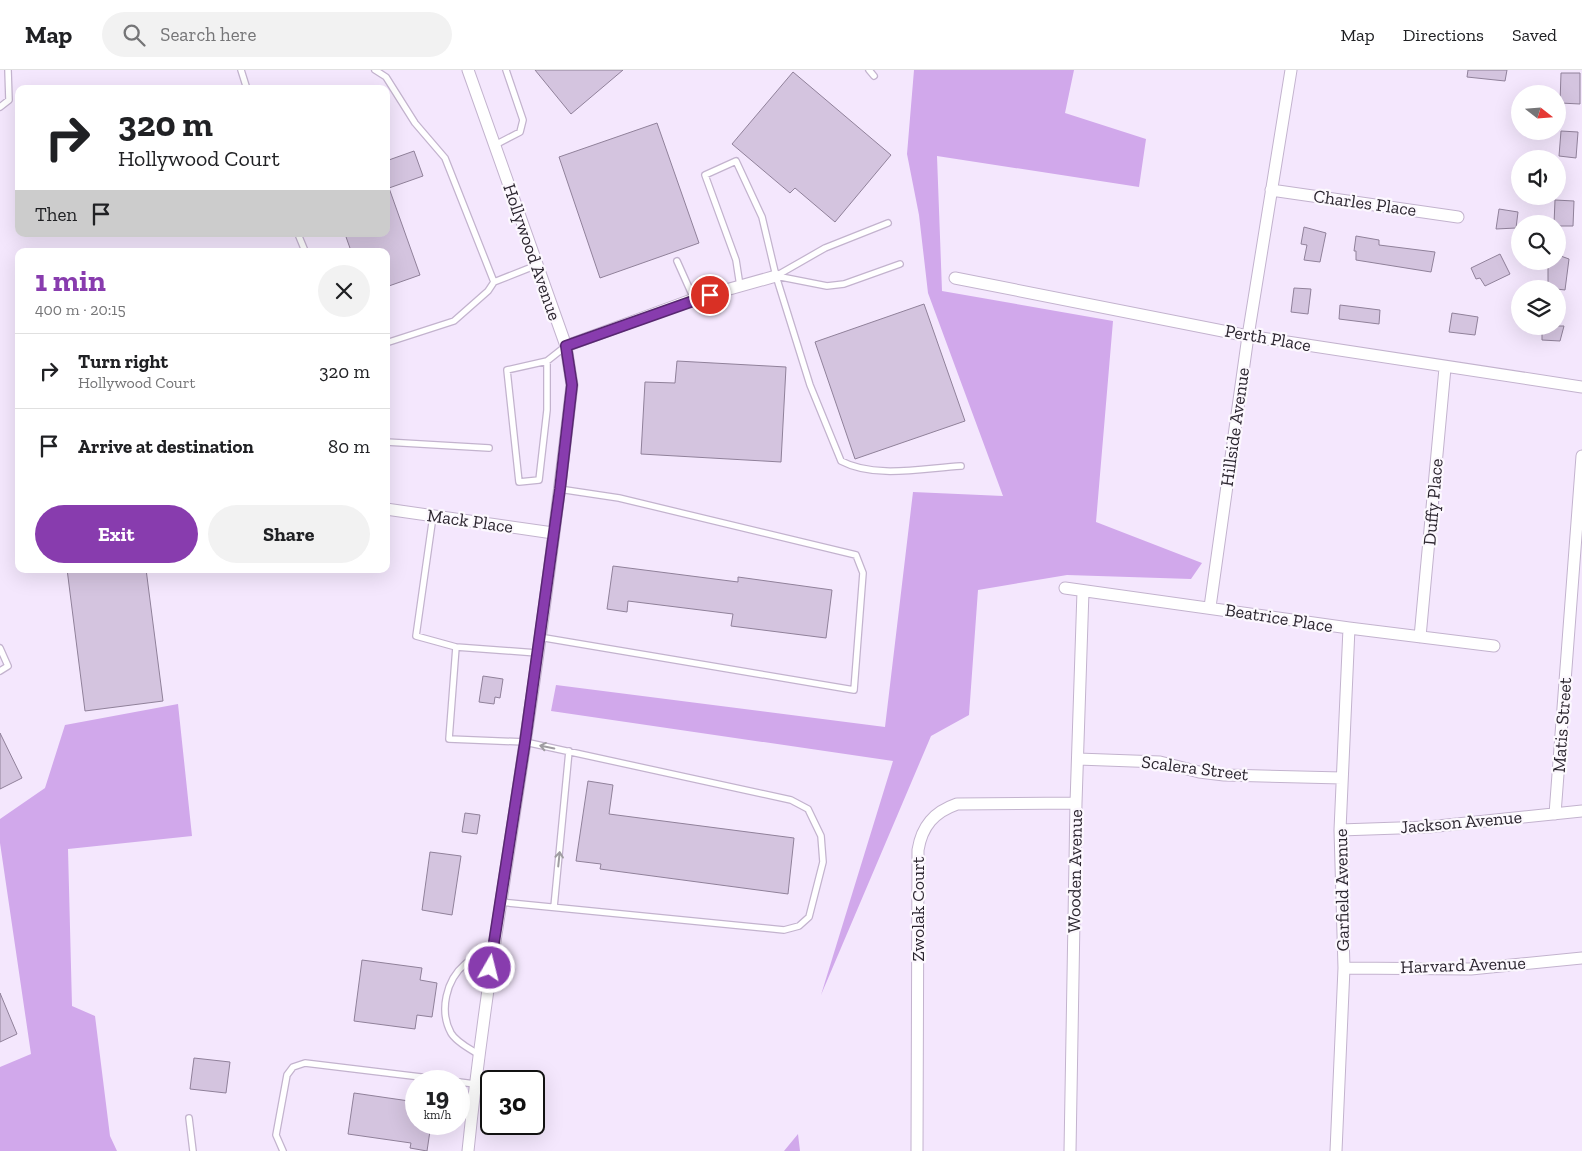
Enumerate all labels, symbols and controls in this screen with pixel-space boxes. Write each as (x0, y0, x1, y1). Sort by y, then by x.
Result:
search box (102, 12, 452, 57)
text: Map (25, 20, 72, 49)
icon: search (120, 21, 148, 49)
text: Search here (160, 23, 257, 46)
text: Map (1340, 24, 1375, 46)
text: Directions (1403, 24, 1484, 46)
text: Saved (1512, 24, 1557, 46)
north arrow (1511, 85, 1566, 140)
map controls (1511, 85, 1566, 335)
text: 320 m (118, 103, 213, 145)
icon: right (35, 105, 100, 170)
text: Hollywood Court (118, 145, 280, 172)
button: sound (1511, 150, 1566, 205)
street label: Hollywood Avenue (498, 181, 566, 323)
street label: Charles Place (1312, 185, 1418, 221)
icon: arrive (87, 200, 115, 228)
text: Then (35, 203, 77, 226)
button: search (1511, 215, 1566, 270)
text: 1 min (35, 263, 106, 299)
button: close (318, 265, 370, 317)
pin (689, 274, 731, 316)
button: layers (1511, 280, 1566, 335)
icon: arrive (696, 281, 724, 309)
text: 400 m · 20:15 (35, 300, 126, 319)
street label: Perth Place (1223, 320, 1313, 356)
text: Turn right (78, 350, 168, 373)
icon: right (35, 357, 63, 385)
text: 320 m (319, 360, 370, 383)
street label: Hillside Avenue (1216, 366, 1254, 488)
text: Hollywood Court (78, 373, 196, 392)
icon: arrive (35, 432, 63, 460)
text: Arrive at destination (78, 435, 254, 458)
text: 80 m (328, 435, 370, 458)
street label: Duffy Place (1418, 458, 1448, 546)
street label: Mack Place (426, 504, 514, 538)
button: Exit (35, 505, 198, 563)
button: Share (208, 505, 370, 563)
street label: Beatrice Place (1224, 599, 1334, 637)
street label: Matis Street (1548, 676, 1576, 773)
one-way arrow (540, 742, 556, 751)
street label: Scalera Street (1140, 751, 1250, 786)
street label: Jackson Avenue (1399, 806, 1523, 838)
street label: Wooden Avenue (1063, 809, 1087, 933)
street label: Garfield Avenue (1330, 828, 1354, 952)
one-way arrow (554, 851, 563, 867)
street label: Zwolak Court (907, 856, 929, 961)
position arrow (463, 941, 515, 993)
street label: Harvard Avenue (1400, 952, 1526, 978)
speed limit sign: 30 (480, 1070, 545, 1135)
text: 19 (426, 1081, 449, 1111)
text: km/h (424, 1108, 451, 1122)

